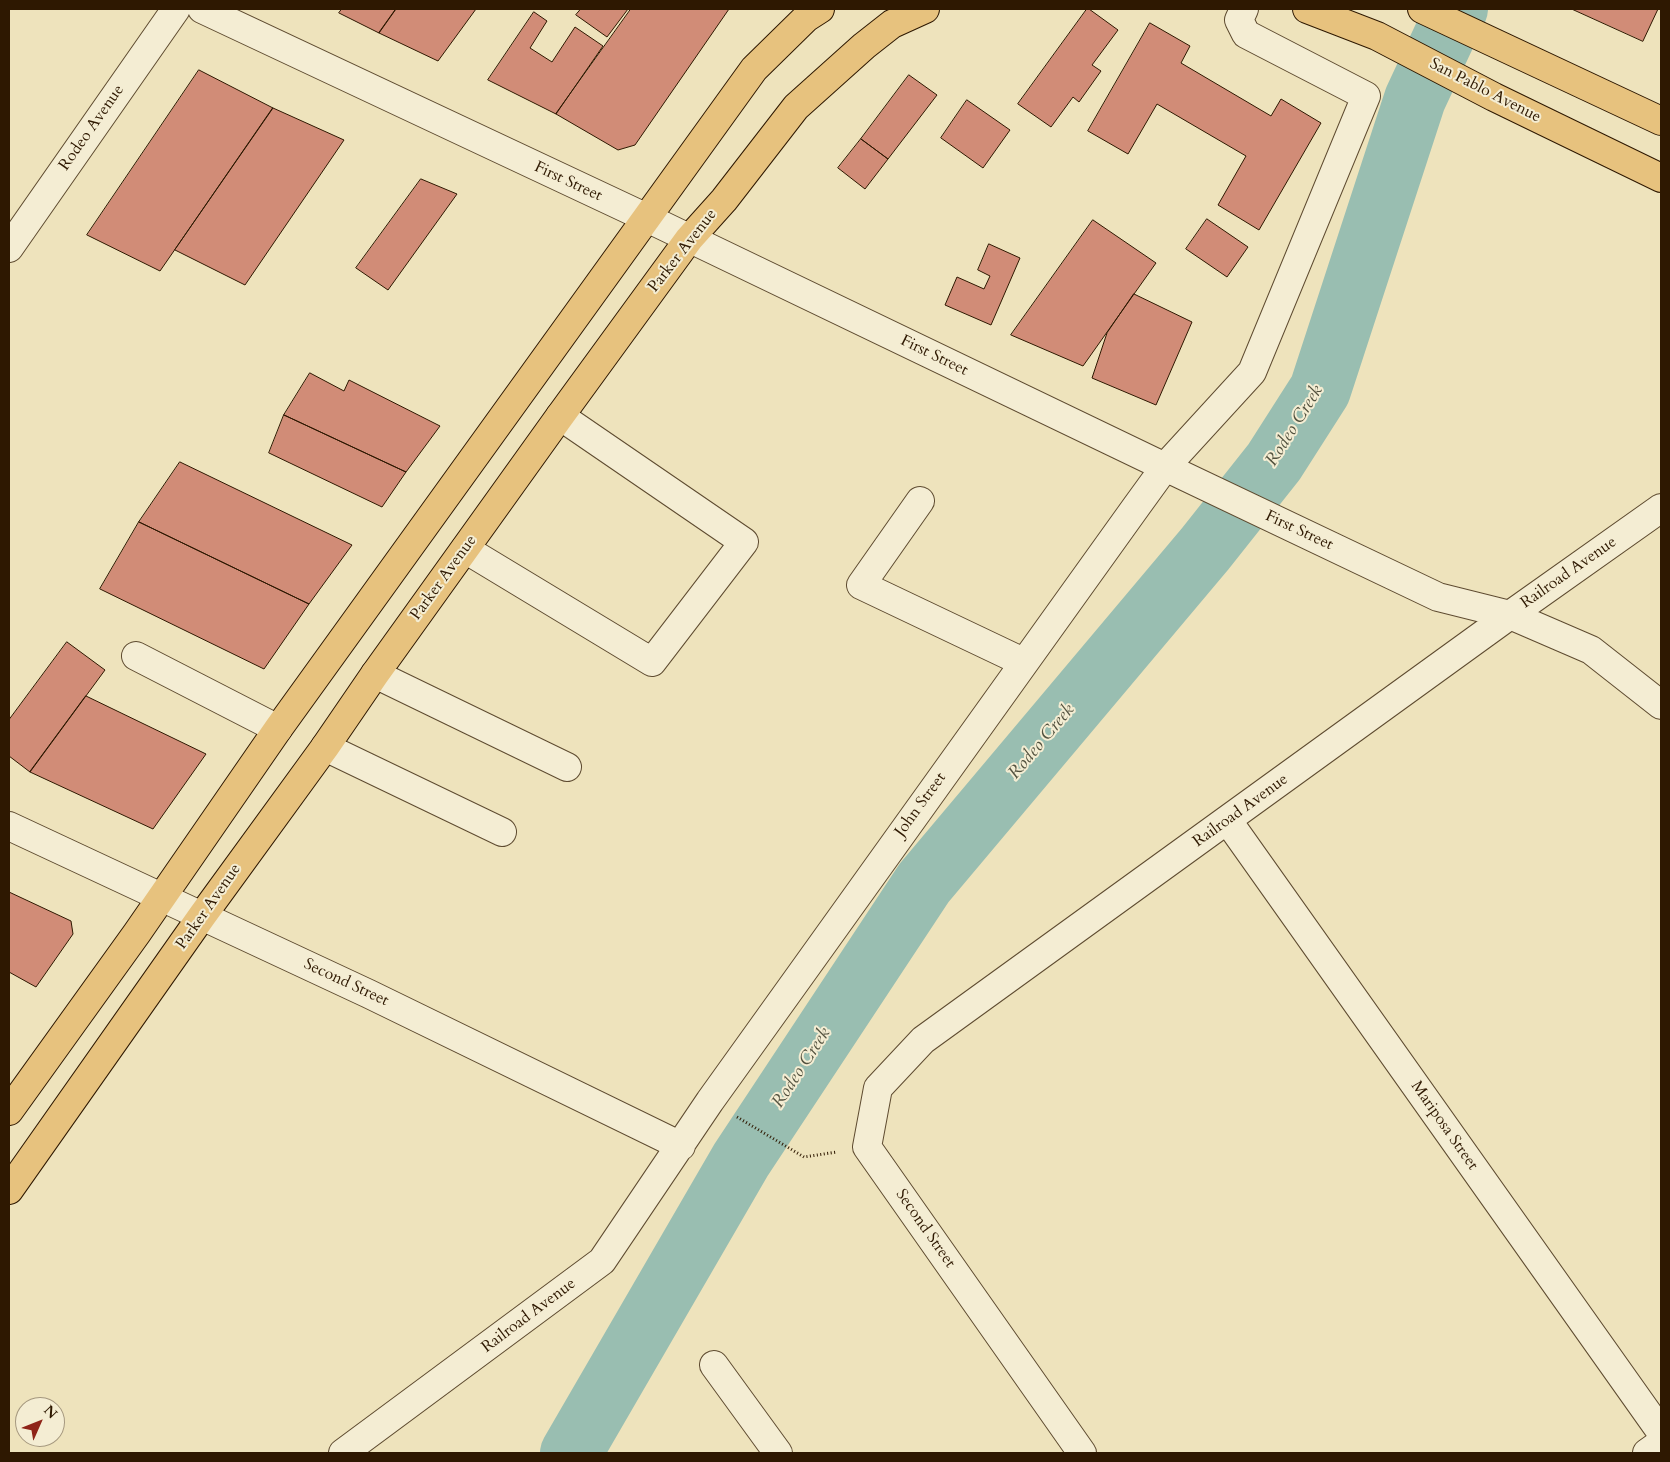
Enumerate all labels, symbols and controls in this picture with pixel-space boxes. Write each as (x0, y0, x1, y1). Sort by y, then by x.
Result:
street label: San Pablo Avenue (1426, 55, 1544, 127)
street label: Rodeo Avenue (55, 81, 129, 175)
street label: First Street (531, 158, 605, 206)
street label: Parker Avenue (645, 206, 721, 296)
street label: First Street (897, 331, 971, 381)
water label: Rodeo Creek (1262, 381, 1328, 471)
street label: First Street (1262, 507, 1336, 555)
street label: Parker Avenue (407, 532, 481, 624)
street label: Railroad Avenue (1517, 533, 1621, 613)
water label: Rodeo Creek (1004, 700, 1080, 784)
street label: John Street (891, 769, 951, 841)
street label: Railroad Avenue (1190, 770, 1292, 852)
street label: Parker Avenue (172, 861, 246, 953)
street label: Second Street (300, 955, 392, 1011)
water label: Rodeo Creek (768, 1024, 836, 1112)
street label: Mariposa Street (1406, 1078, 1482, 1174)
street label: Second Street (891, 1186, 959, 1272)
street label: Railroad Avenue (478, 1274, 580, 1358)
north arrow (15, 1397, 65, 1447)
text: N (39, 1401, 61, 1423)

